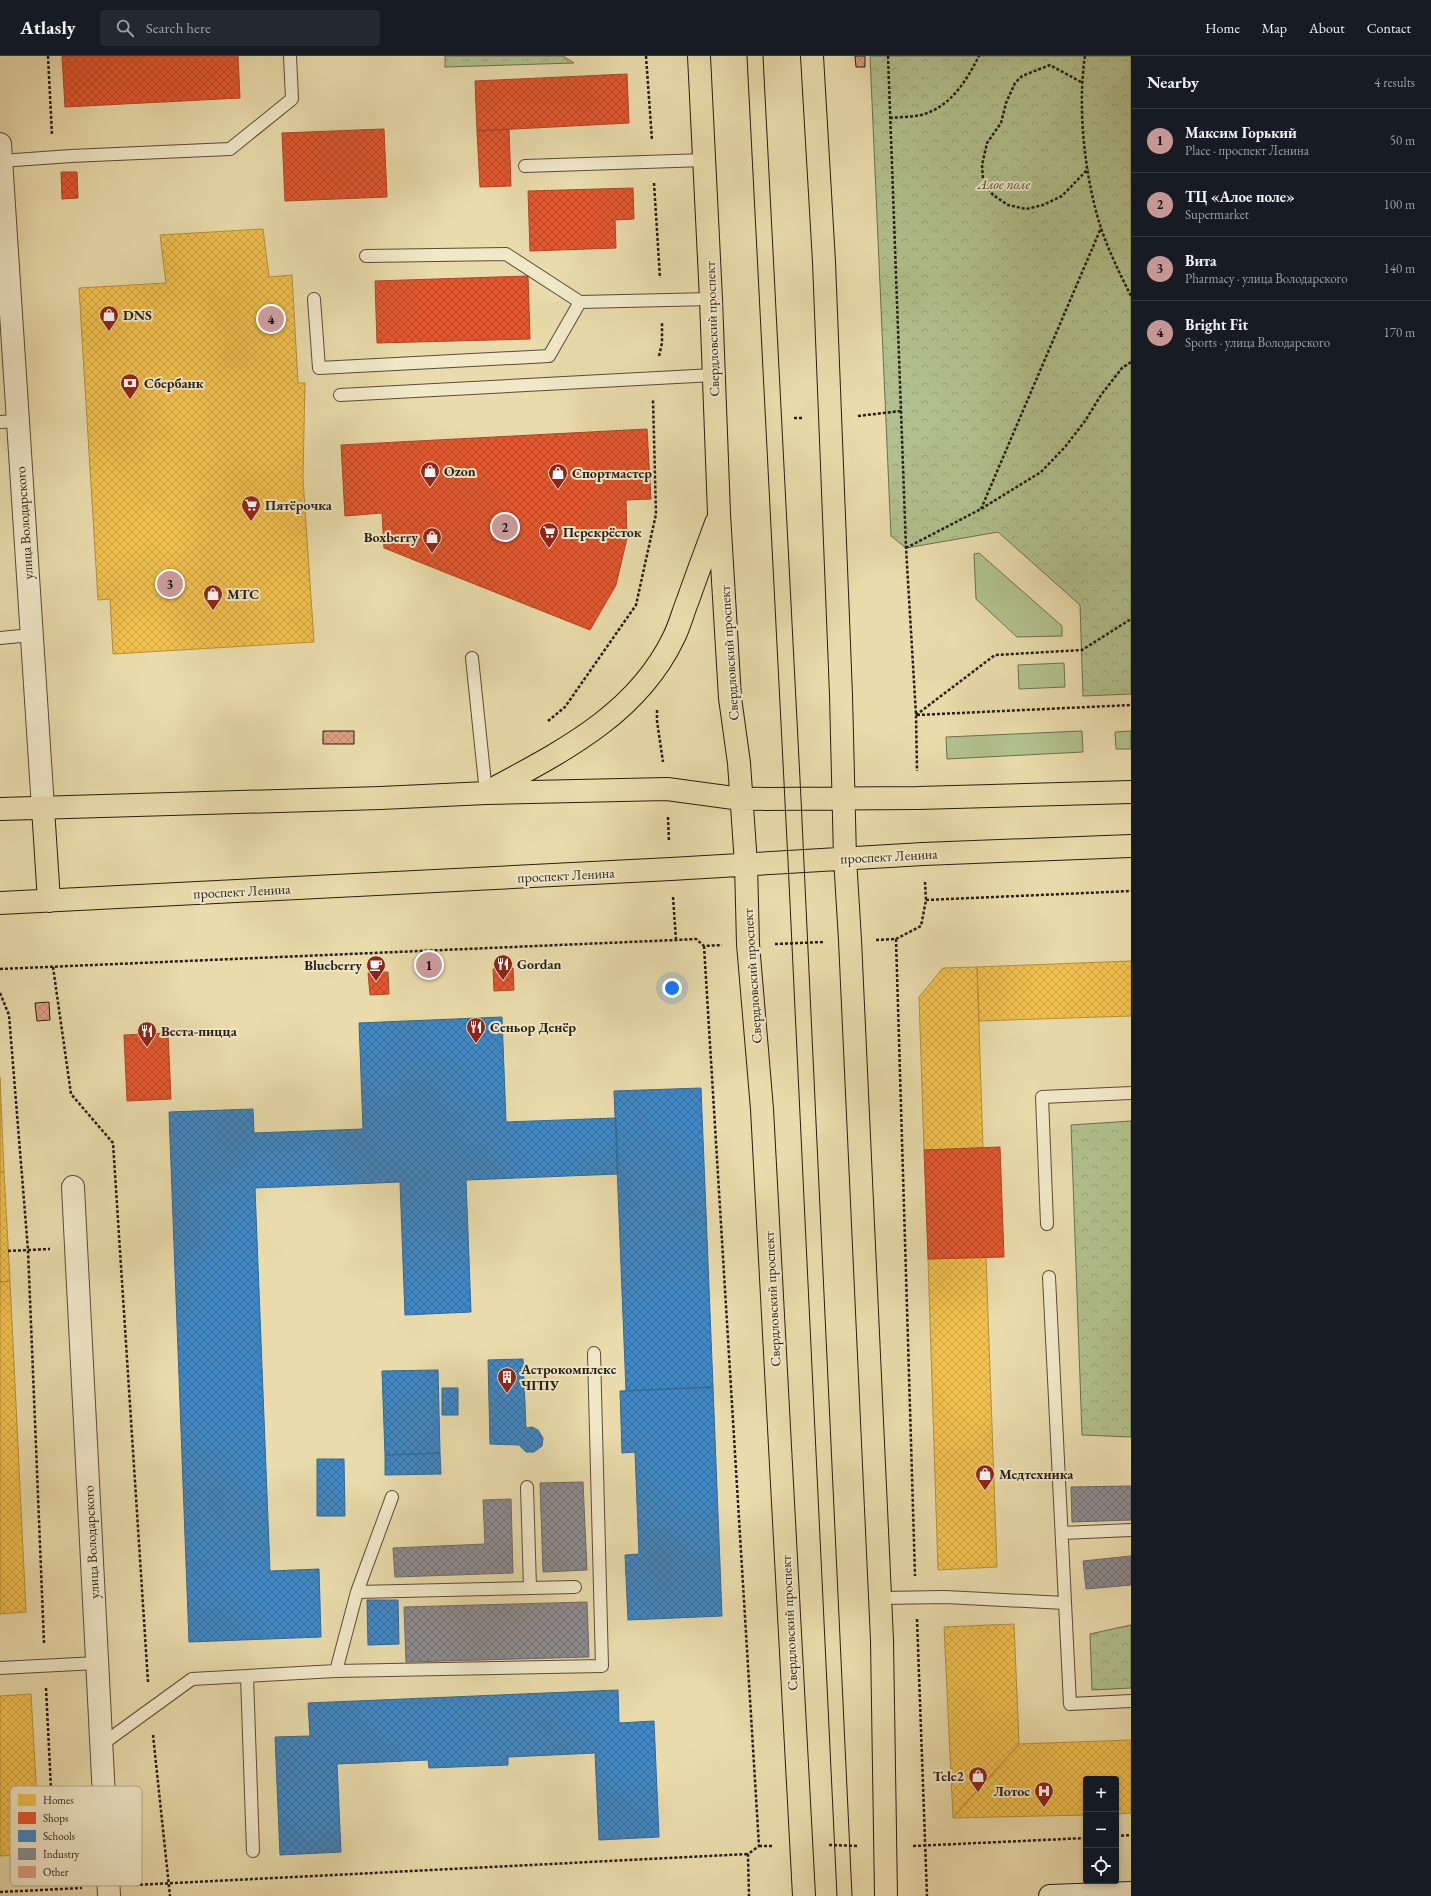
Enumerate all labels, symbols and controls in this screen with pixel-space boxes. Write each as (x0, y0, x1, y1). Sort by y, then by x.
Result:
search box (100, 10, 380, 46)
text: Atlasly (20, 15, 76, 40)
icon: search (114, 17, 136, 39)
text: Search here (146, 18, 211, 37)
text: Home (1205, 19, 1240, 37)
text: Map (1262, 19, 1287, 37)
text: About (1309, 19, 1345, 37)
text: Contact (1367, 19, 1411, 37)
text: Nearby (1147, 71, 1199, 93)
text: 4 results (1374, 74, 1415, 91)
text: Максим Горький (1185, 123, 1297, 142)
text: 1 (1157, 132, 1163, 149)
text: 50 m (1390, 132, 1415, 149)
text: Place · проспект Ленина (1185, 142, 1309, 159)
park label: Алое поле (977, 175, 1030, 193)
text: ТЦ «Алое поле» (1185, 187, 1295, 206)
text: 2 (1157, 196, 1163, 213)
text: 100 m (1384, 196, 1415, 213)
text: Supermarket (1185, 206, 1249, 223)
text: Вита (1185, 251, 1217, 270)
text: 3 (1157, 260, 1163, 277)
text: 140 m (1384, 260, 1415, 277)
street label: Свердловский проспект (701, 261, 723, 397)
text: Pharmacy · улица Володарского (1185, 270, 1348, 287)
shop icon: DNS (98, 304, 120, 332)
pin: 4 (258, 304, 284, 334)
place label: DNS (123, 306, 152, 324)
text: Bright Fit (1185, 315, 1248, 334)
text: 4 (1157, 324, 1163, 341)
text: 170 m (1384, 324, 1415, 341)
text: Sports · улица Володарского (1185, 334, 1330, 351)
bank icon: Сбербанк (119, 372, 141, 400)
place label: Сбербанк (144, 374, 204, 392)
shop icon: Ozon (419, 460, 441, 488)
place label: Ozon (444, 462, 476, 480)
shop icon: Спортмастер (547, 462, 569, 490)
place label: Спортмастер (572, 464, 652, 482)
street label: улица Володарского (11, 466, 37, 580)
supermarket icon: Пятёрочка (240, 494, 262, 522)
place label: Пятёрочка (265, 496, 333, 514)
pin: 2 (492, 512, 518, 542)
supermarket icon: Перекрёсток (538, 521, 560, 549)
place label: Перекрёсток (563, 523, 642, 541)
shop icon: Boxberry (421, 526, 443, 554)
place label: Boxberry (364, 528, 418, 546)
pin: 3 (157, 569, 183, 599)
shop icon: МТС (202, 583, 224, 611)
street label: Свердловский проспект (715, 584, 743, 721)
place label: МТС (227, 585, 259, 603)
street label: проспект Ленина (840, 844, 939, 868)
street label: проспект Ленина (517, 863, 616, 887)
street label: проспект Ленина (193, 879, 292, 903)
street label: Свердловский проспект (738, 907, 766, 1044)
pin: 1 (416, 950, 442, 980)
restaurant icon: Gordan (492, 953, 514, 981)
cafe icon: Blueberry (365, 954, 387, 982)
place label: Gordan (517, 955, 562, 973)
place label: Blueberry (304, 956, 362, 974)
your location (662, 978, 682, 998)
restaurant icon: Сеньор Денёр (465, 1016, 487, 1044)
place label: Сеньор Денёр (490, 1018, 576, 1036)
restaurant icon: Веста-пицца (136, 1020, 158, 1048)
place label: Веста-пицца (161, 1022, 238, 1040)
street label: Свердловский проспект (759, 1231, 785, 1367)
place label: Астрокомплекс ЧГПУ (520, 1360, 617, 1394)
building icon: Астрокомплекс ЧГПУ (496, 1366, 518, 1394)
shop icon: Медтехника (974, 1463, 996, 1491)
place label: Медтехника (999, 1465, 1074, 1483)
street label: улица Володарского (79, 1485, 103, 1599)
street label: Свердловский проспект (776, 1555, 802, 1691)
shop icon: Tele2 (967, 1765, 989, 1793)
place label: Tele2 (933, 1767, 965, 1785)
map controls (1083, 1776, 1119, 1884)
button: + (1083, 1776, 1119, 1812)
hospital icon: Лотос (1033, 1780, 1055, 1808)
place label: Лотос (993, 1782, 1030, 1800)
legend (10, 1786, 142, 1886)
text: Homes (43, 1793, 74, 1807)
text: Shops (43, 1811, 69, 1825)
button: − (1083, 1812, 1119, 1848)
text: Schools (43, 1829, 76, 1843)
text: Industry (43, 1847, 80, 1861)
button: locate (1083, 1848, 1119, 1884)
text: Other (43, 1865, 69, 1879)

